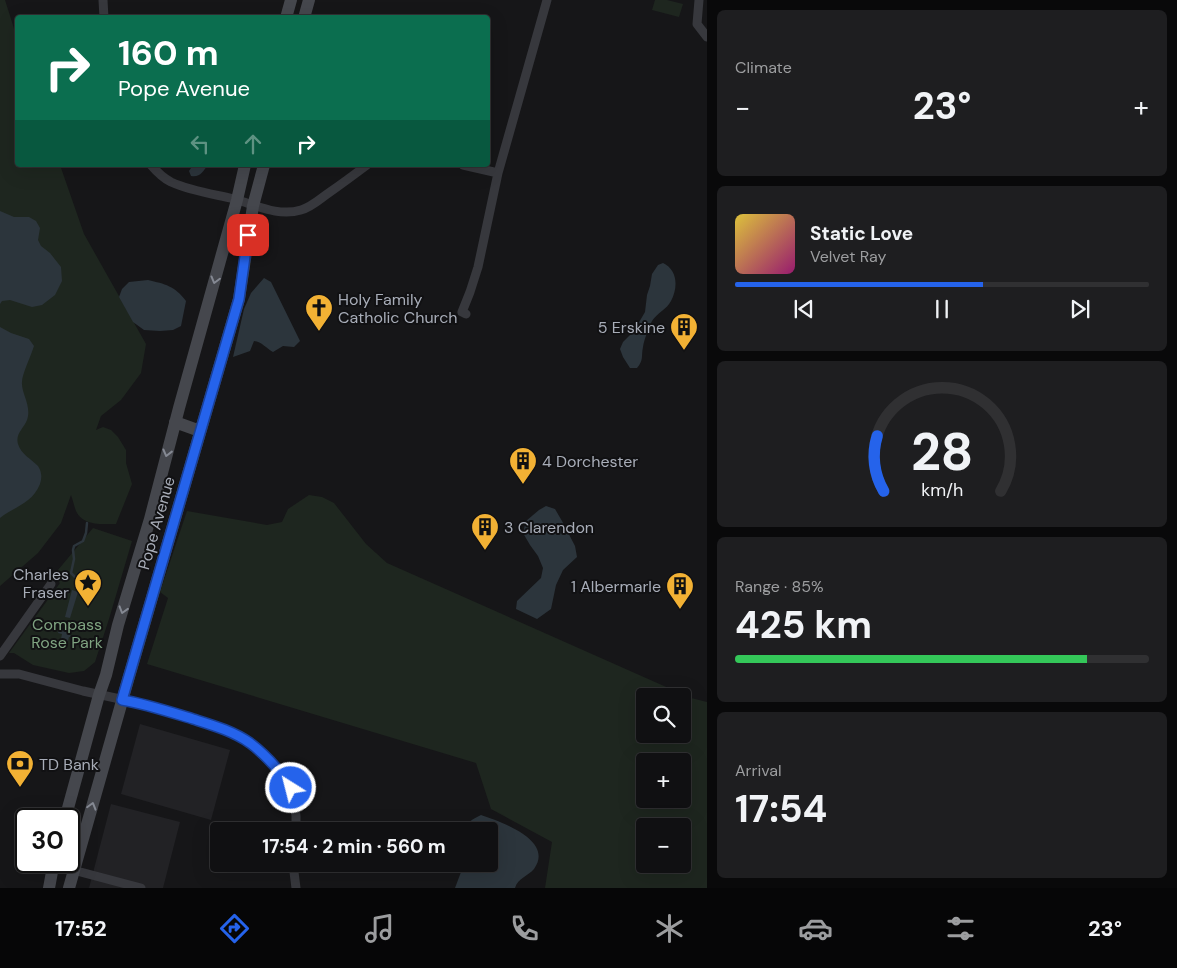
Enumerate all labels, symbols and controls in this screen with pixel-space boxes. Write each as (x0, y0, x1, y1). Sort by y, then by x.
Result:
text: 160 m (118, 30, 219, 76)
icon: right (35, 35, 100, 100)
text: Climate (735, 57, 792, 78)
text: Pope Avenue (118, 74, 250, 103)
text: 23° (913, 81, 971, 131)
text: − (735, 89, 750, 126)
text: + (1134, 89, 1149, 126)
icon: left (186, 130, 214, 158)
icon: ahead (239, 130, 267, 158)
icon: right (292, 130, 320, 158)
pin (227, 214, 269, 256)
icon: arrive (234, 221, 262, 249)
text: Static Love (810, 221, 913, 246)
text: Velvet Ray (810, 246, 886, 267)
one-way arrow (210, 275, 221, 284)
place label: Holy Family Catholic Church (338, 289, 458, 328)
church icon: Holy Family Catholic Church (304, 293, 334, 332)
icon: previous (790, 295, 818, 323)
icon: pause (928, 295, 956, 323)
icon: next (1066, 295, 1094, 323)
building icon: 5 Erskine (669, 312, 699, 351)
place label: 5 Erskine (598, 317, 665, 338)
text: 28 (911, 418, 973, 486)
building icon: 4 Dorchester (508, 446, 538, 485)
one-way arrow (162, 449, 173, 458)
place label: 4 Dorchester (542, 451, 638, 472)
street label: Pope Avenue (133, 474, 180, 572)
text: km/h (921, 478, 963, 502)
building icon: 3 Clarendon (470, 512, 500, 551)
place label: 3 Clarendon (504, 517, 594, 538)
place label: Charles Fraser (13, 564, 69, 603)
place icon: Charles Fraser (73, 568, 103, 607)
building icon: 1 Albermarle (665, 571, 695, 610)
place label: 1 Albermarle (571, 576, 661, 597)
text: Range · 85% (735, 576, 824, 597)
text: 425 km (735, 600, 872, 650)
one-way arrow (118, 605, 128, 613)
park label: Compass Rose Park (31, 614, 103, 653)
map controls (636, 688, 691, 873)
button: search (636, 688, 691, 743)
bank icon: TD Bank (5, 749, 35, 788)
button: + (636, 753, 691, 808)
place label: TD Bank (39, 754, 99, 775)
text: Arrival (735, 760, 782, 781)
position arrow (264, 761, 316, 813)
text: 17:54 (735, 784, 827, 834)
one-way arrow (87, 803, 97, 811)
speed limit sign: 30 (15, 808, 80, 873)
button: − (636, 818, 691, 873)
text: 17:54 · 2 min · 560 m (262, 834, 446, 859)
icon: directions (217, 911, 252, 946)
icon: music (362, 911, 397, 946)
icon: phone (507, 911, 542, 946)
icon: climate (652, 911, 687, 946)
icon: car (798, 911, 833, 946)
icon: filters (943, 911, 978, 946)
text: 17:52 (55, 914, 107, 943)
text: 23° (1088, 914, 1122, 943)

